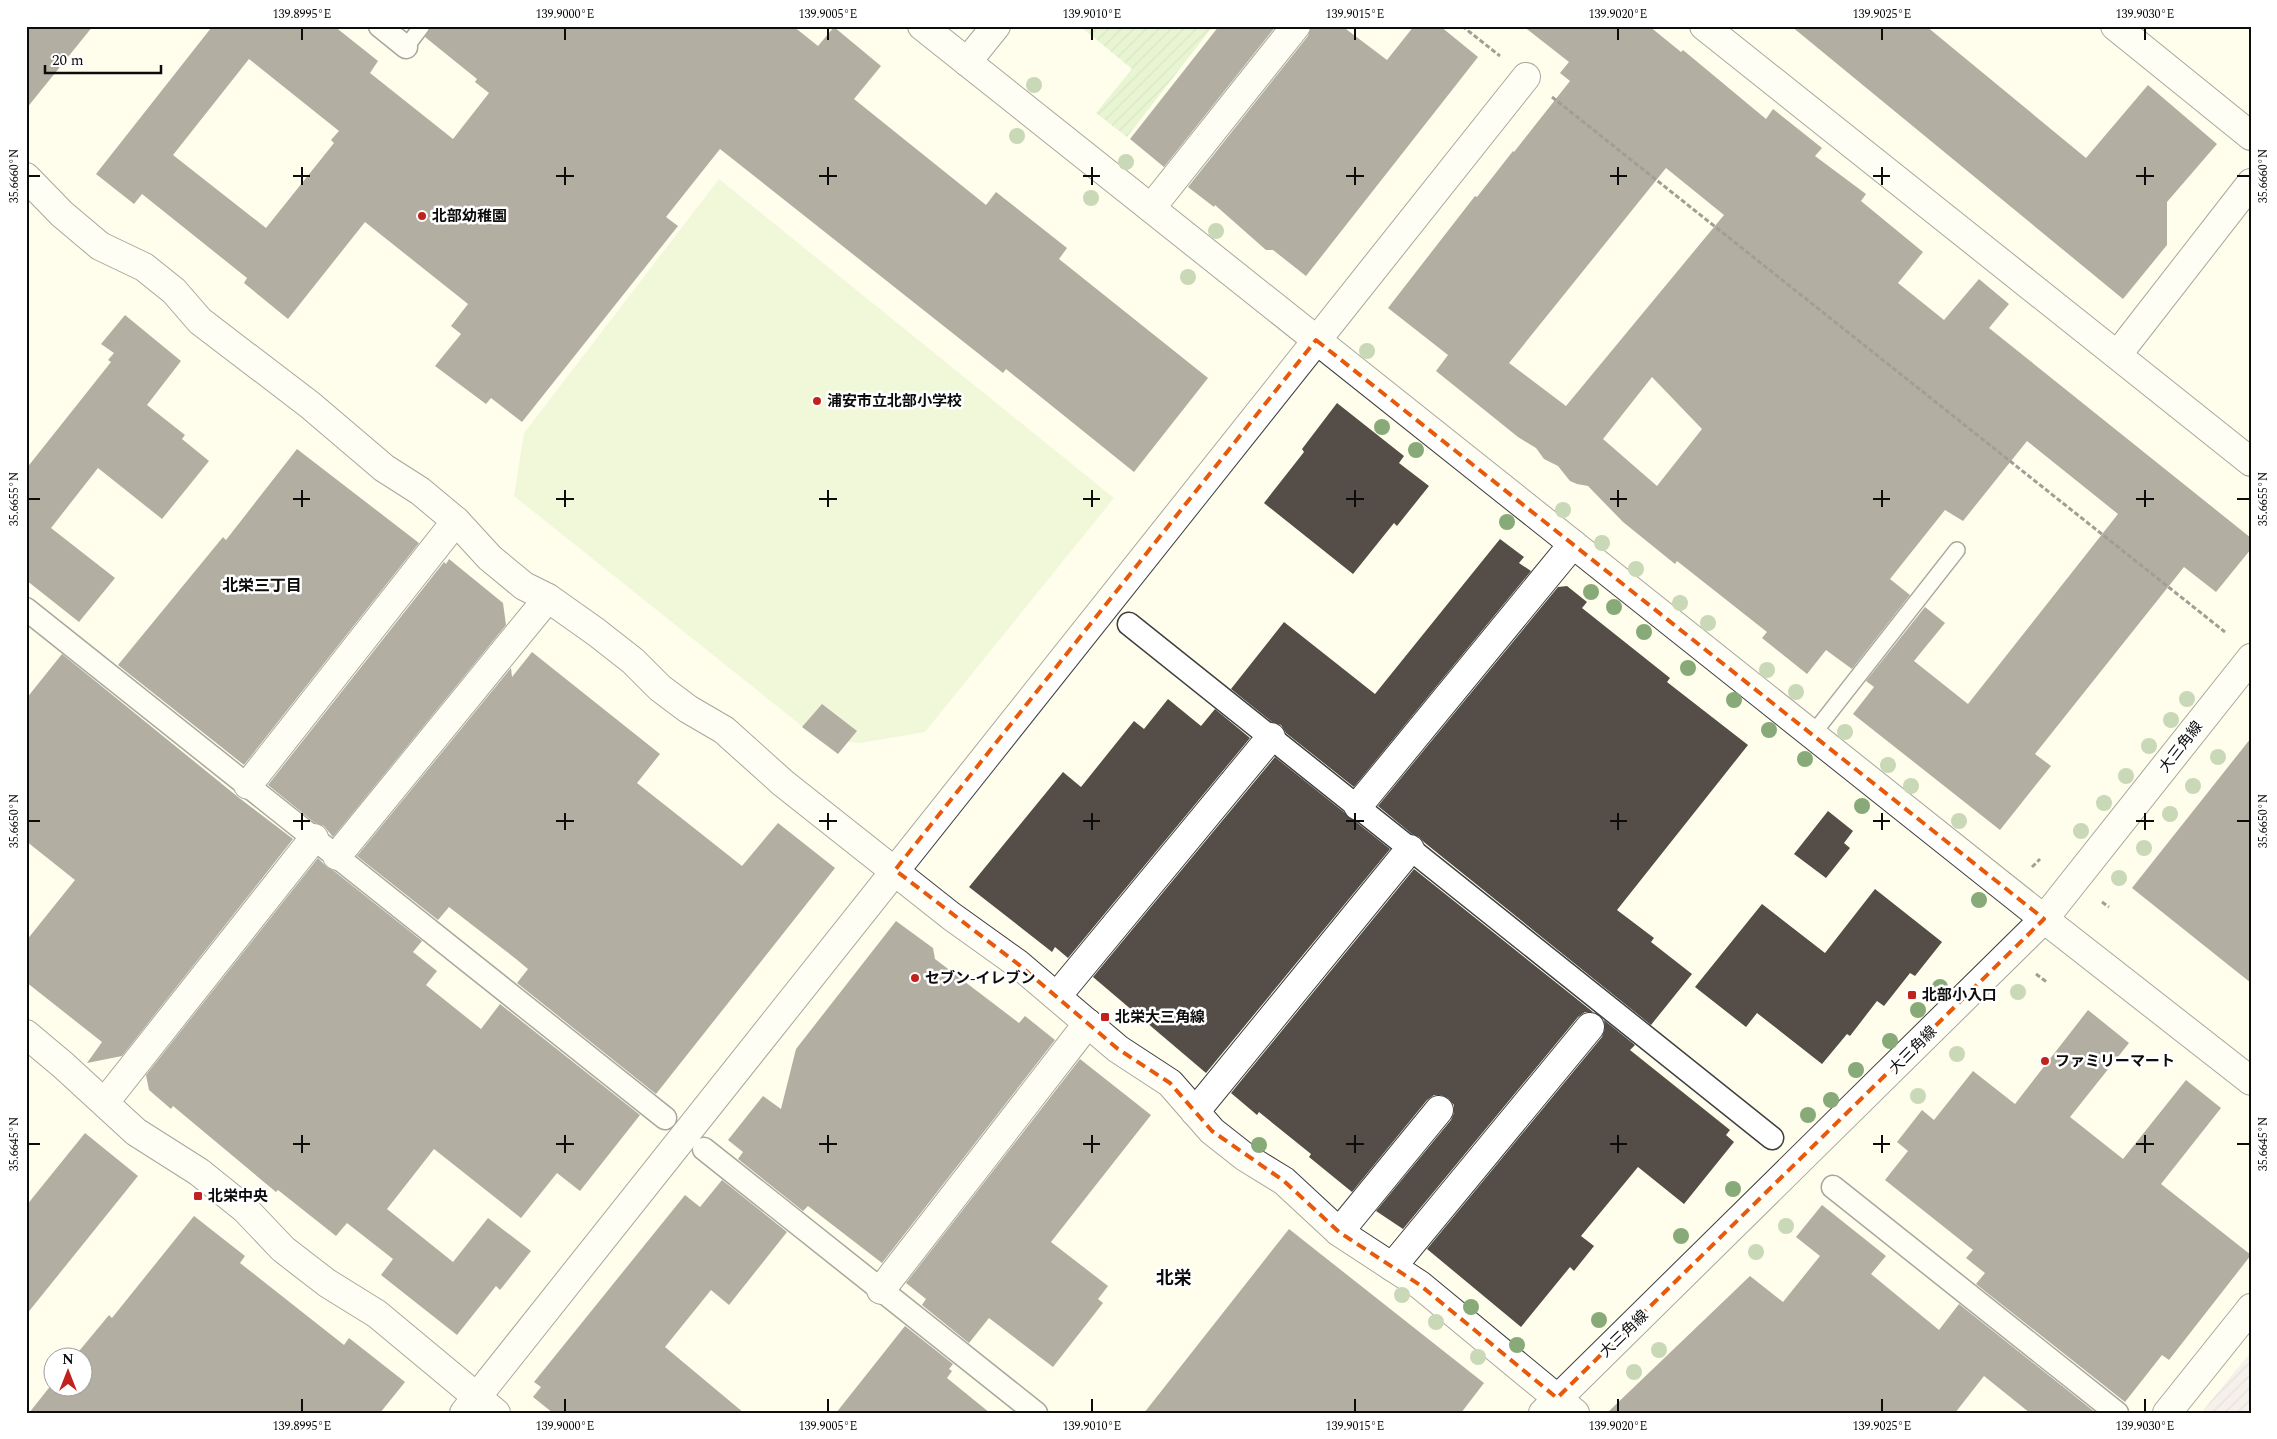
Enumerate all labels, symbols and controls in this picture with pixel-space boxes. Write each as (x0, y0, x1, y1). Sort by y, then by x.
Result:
text: 139.8995°E (273, 5, 331, 24)
text: 139.9000°E (536, 5, 594, 24)
text: 139.9005°E (799, 5, 857, 24)
text: 139.9010°E (1063, 5, 1121, 24)
text: 139.9015°E (1326, 5, 1384, 24)
text: 139.9020°E (1589, 5, 1647, 24)
text: 139.9025°E (1853, 5, 1911, 24)
text: 139.9030°E (2116, 5, 2174, 24)
scale bar (45, 42, 161, 74)
text: 20 m (52, 49, 84, 72)
text: 35.6660°N (5, 149, 24, 203)
text: 35.6660°N (2254, 149, 2273, 203)
place label: 北部幼稚園 (432, 205, 507, 228)
marker: 北部幼稚園 (416, 210, 428, 222)
place label: 浦安市立北部小学校 (827, 390, 962, 413)
marker: 浦安市立北部小学校 (811, 395, 823, 407)
text: 35.6655°N (5, 472, 24, 526)
text: 35.6655°N (2254, 472, 2273, 526)
district label: 北栄三丁目 (222, 574, 302, 598)
street label: 大三角線 (2153, 716, 2209, 778)
text: 35.6650°N (5, 794, 24, 848)
text: 35.6650°N (2254, 794, 2273, 848)
place label: セブン-イレブン (925, 967, 1036, 990)
marker: セブン-イレブン (909, 972, 921, 984)
place label: 北部小入口 (1922, 984, 1997, 1007)
marker: 北部小入口 (1906, 989, 1918, 1001)
place label: 北栄大三角線 (1115, 1006, 1205, 1029)
marker: 北栄大三角線 (1099, 1011, 1111, 1023)
street label: 大三角線 (1884, 1021, 1942, 1079)
place label: ファミリーマート (2055, 1050, 2175, 1073)
marker: ファミリーマート (2039, 1055, 2051, 1067)
text: 35.6645°N (5, 1117, 24, 1171)
text: 35.6645°N (2254, 1117, 2273, 1171)
place label: 北栄中央 (208, 1185, 268, 1208)
marker: 北栄中央 (192, 1190, 204, 1202)
district label: 北栄 (1156, 1265, 1192, 1292)
street label: 大三角線 (1594, 1305, 1654, 1363)
north arrow (42, 1346, 92, 1396)
text: N (62, 1349, 74, 1370)
text: 139.8995°E (273, 1417, 331, 1436)
text: 139.9000°E (536, 1417, 594, 1436)
text: 139.9005°E (799, 1417, 857, 1436)
text: 139.9010°E (1063, 1417, 1121, 1436)
text: 139.9015°E (1326, 1417, 1384, 1436)
text: 139.9020°E (1589, 1417, 1647, 1436)
text: 139.9025°E (1853, 1417, 1911, 1436)
text: 139.9030°E (2116, 1417, 2174, 1436)

